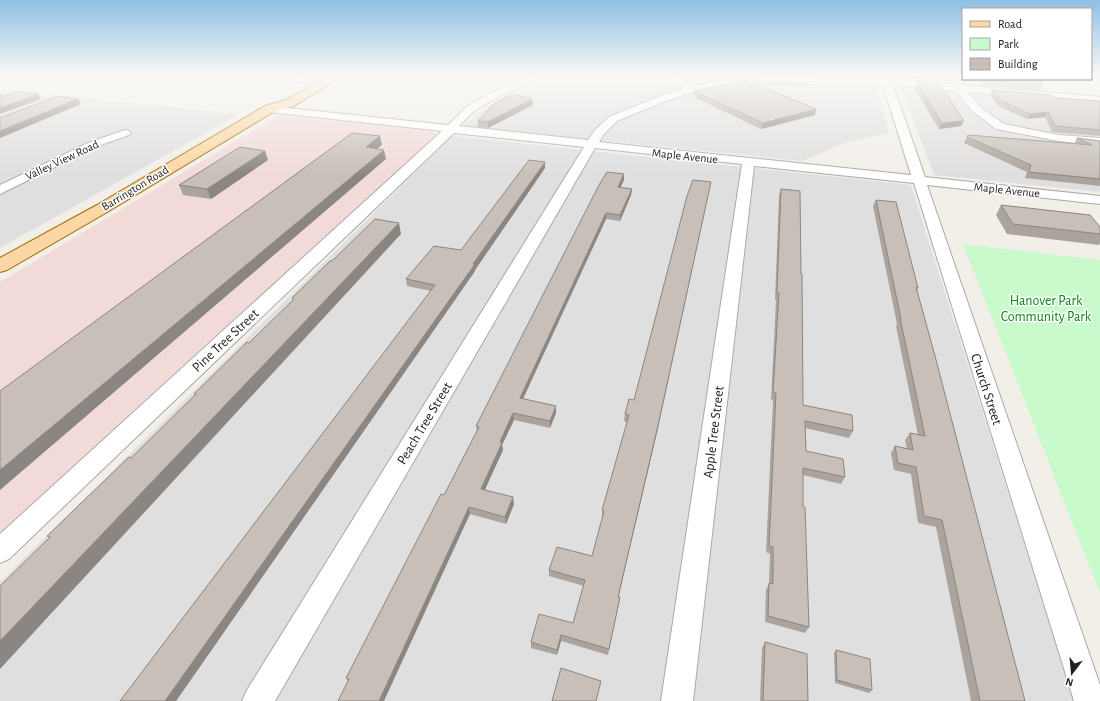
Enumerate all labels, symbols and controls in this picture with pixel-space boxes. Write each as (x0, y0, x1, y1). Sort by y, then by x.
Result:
legend (962, 8, 1092, 80)
text: Road (998, 18, 1022, 30)
text: Park (998, 38, 1019, 50)
text: Building (998, 58, 1038, 70)
street label: Valley View Road (23, 138, 101, 183)
street label: Maple Avenue (651, 147, 719, 165)
street label: Barrington Road (99, 163, 171, 213)
street label: Maple Avenue (973, 181, 1041, 199)
park label: Hanover Park Community Park (1001, 294, 1092, 324)
street label: Pine Tree Street (190, 306, 262, 375)
street label: Church Street (968, 352, 1004, 427)
street label: Peach Tree Street (395, 380, 455, 467)
street label: Apple Tree Street (701, 385, 727, 479)
north arrow (1052, 653, 1092, 693)
text: N (1064, 676, 1075, 688)

